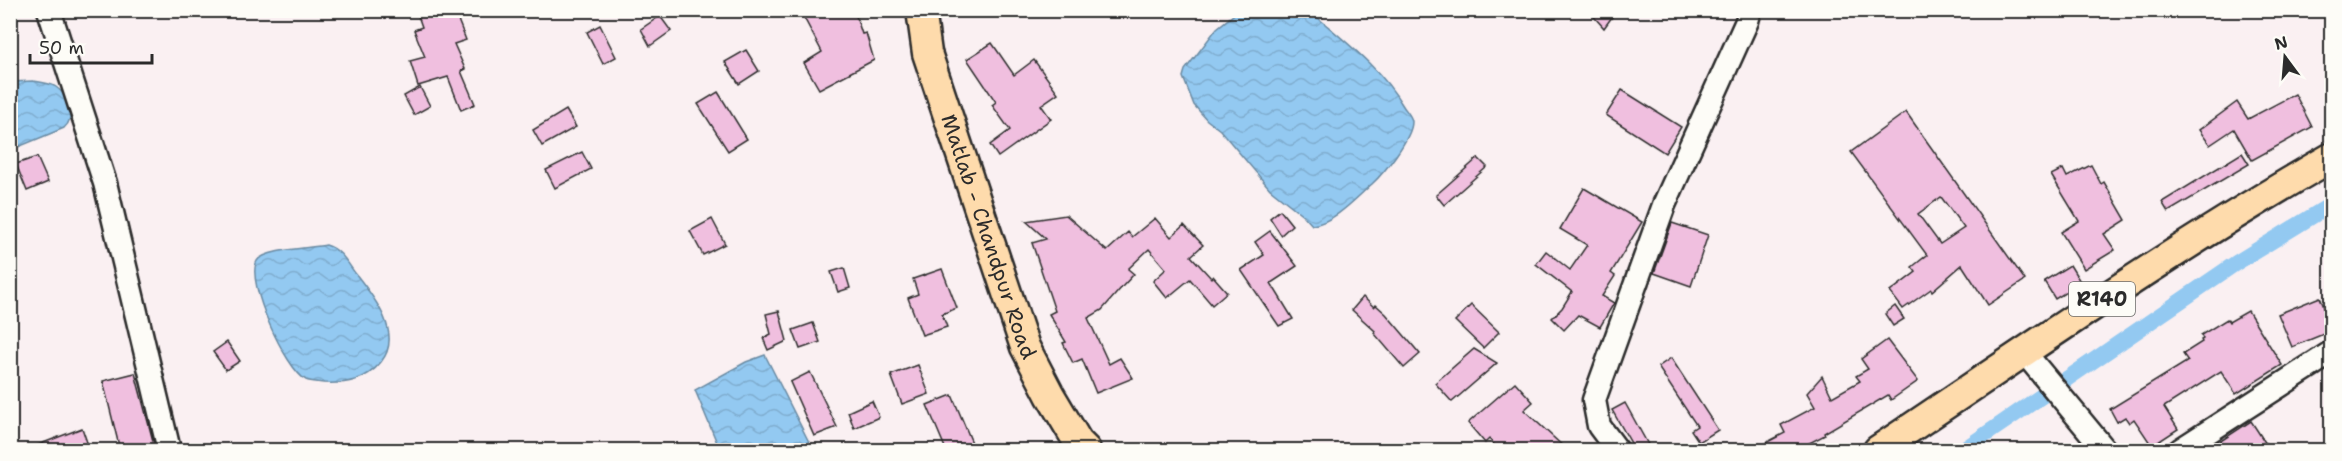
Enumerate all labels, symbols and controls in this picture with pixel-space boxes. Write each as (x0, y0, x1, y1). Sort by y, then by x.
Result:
scale bar (30, 27, 152, 65)
north arrow (2255, 27, 2315, 87)
text: N (2272, 31, 2290, 55)
text: 50 m (39, 36, 84, 60)
street label: Matlab - Chandpur Road (934, 111, 1043, 364)
road number: R140 (2069, 282, 2135, 316)

